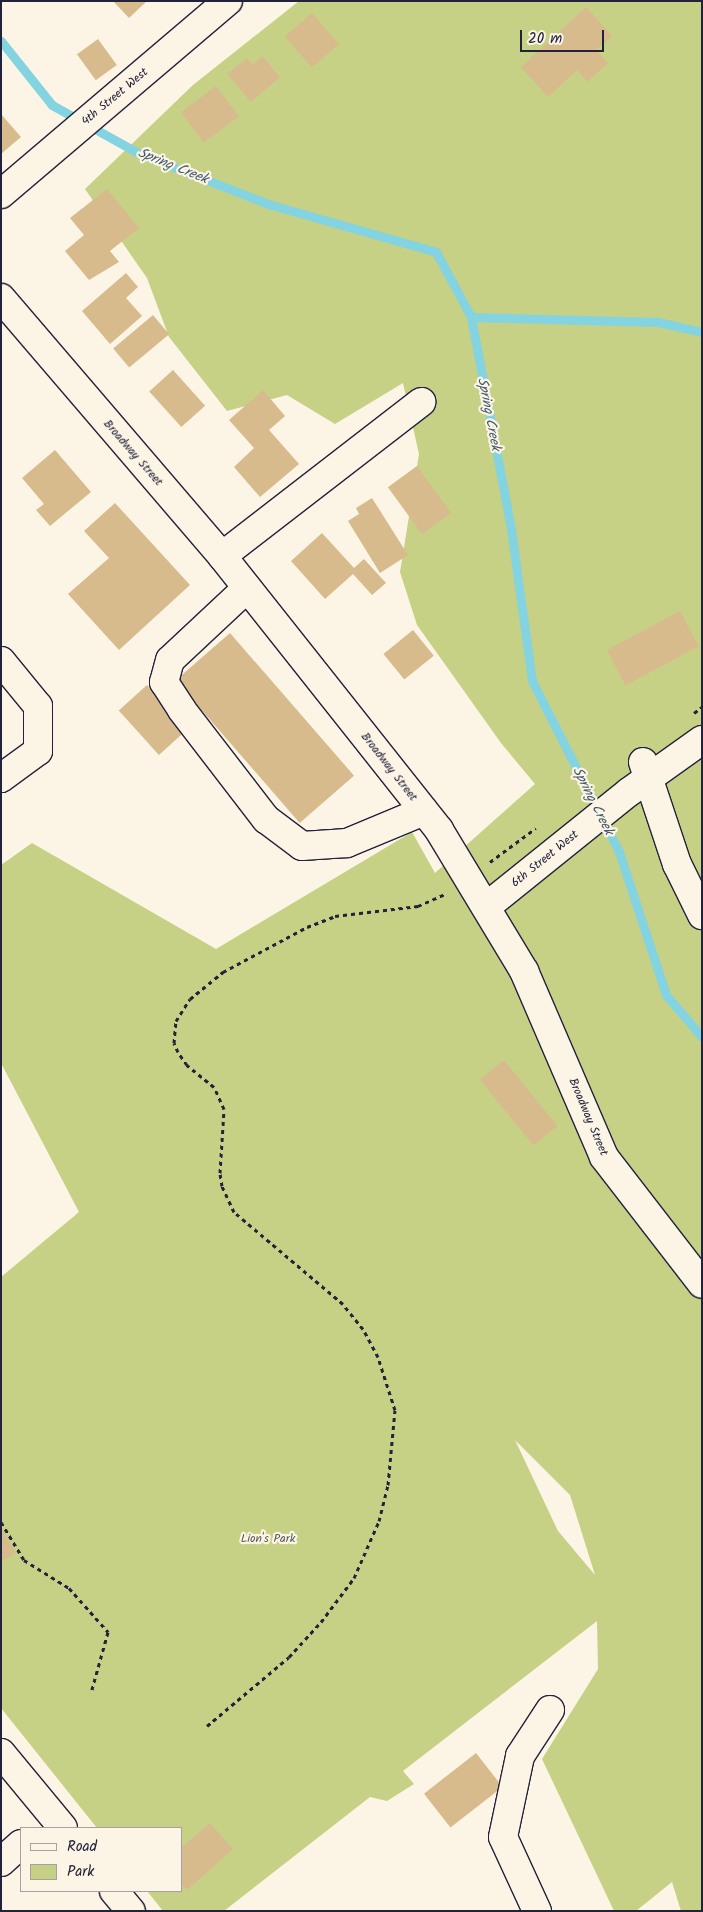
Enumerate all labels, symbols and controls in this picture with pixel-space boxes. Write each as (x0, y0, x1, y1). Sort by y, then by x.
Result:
scale bar (523, 20, 607, 52)
text: 20 m (528, 27, 562, 51)
street label: 4th Street West (79, 65, 151, 129)
water label: Spring Creek (136, 144, 210, 188)
water label: Spring Creek (474, 376, 504, 452)
street label: Broadway Street (100, 417, 166, 489)
street label: Broadway Street (358, 730, 420, 804)
water label: Spring Creek (569, 764, 617, 838)
street label: 6th Street West (508, 827, 582, 891)
street label: Broadway Street (565, 1076, 611, 1158)
park label: Lion's Park (241, 1532, 295, 1546)
legend (20, 1827, 182, 1892)
text: Road (67, 1835, 97, 1859)
text: Park (67, 1860, 94, 1884)

